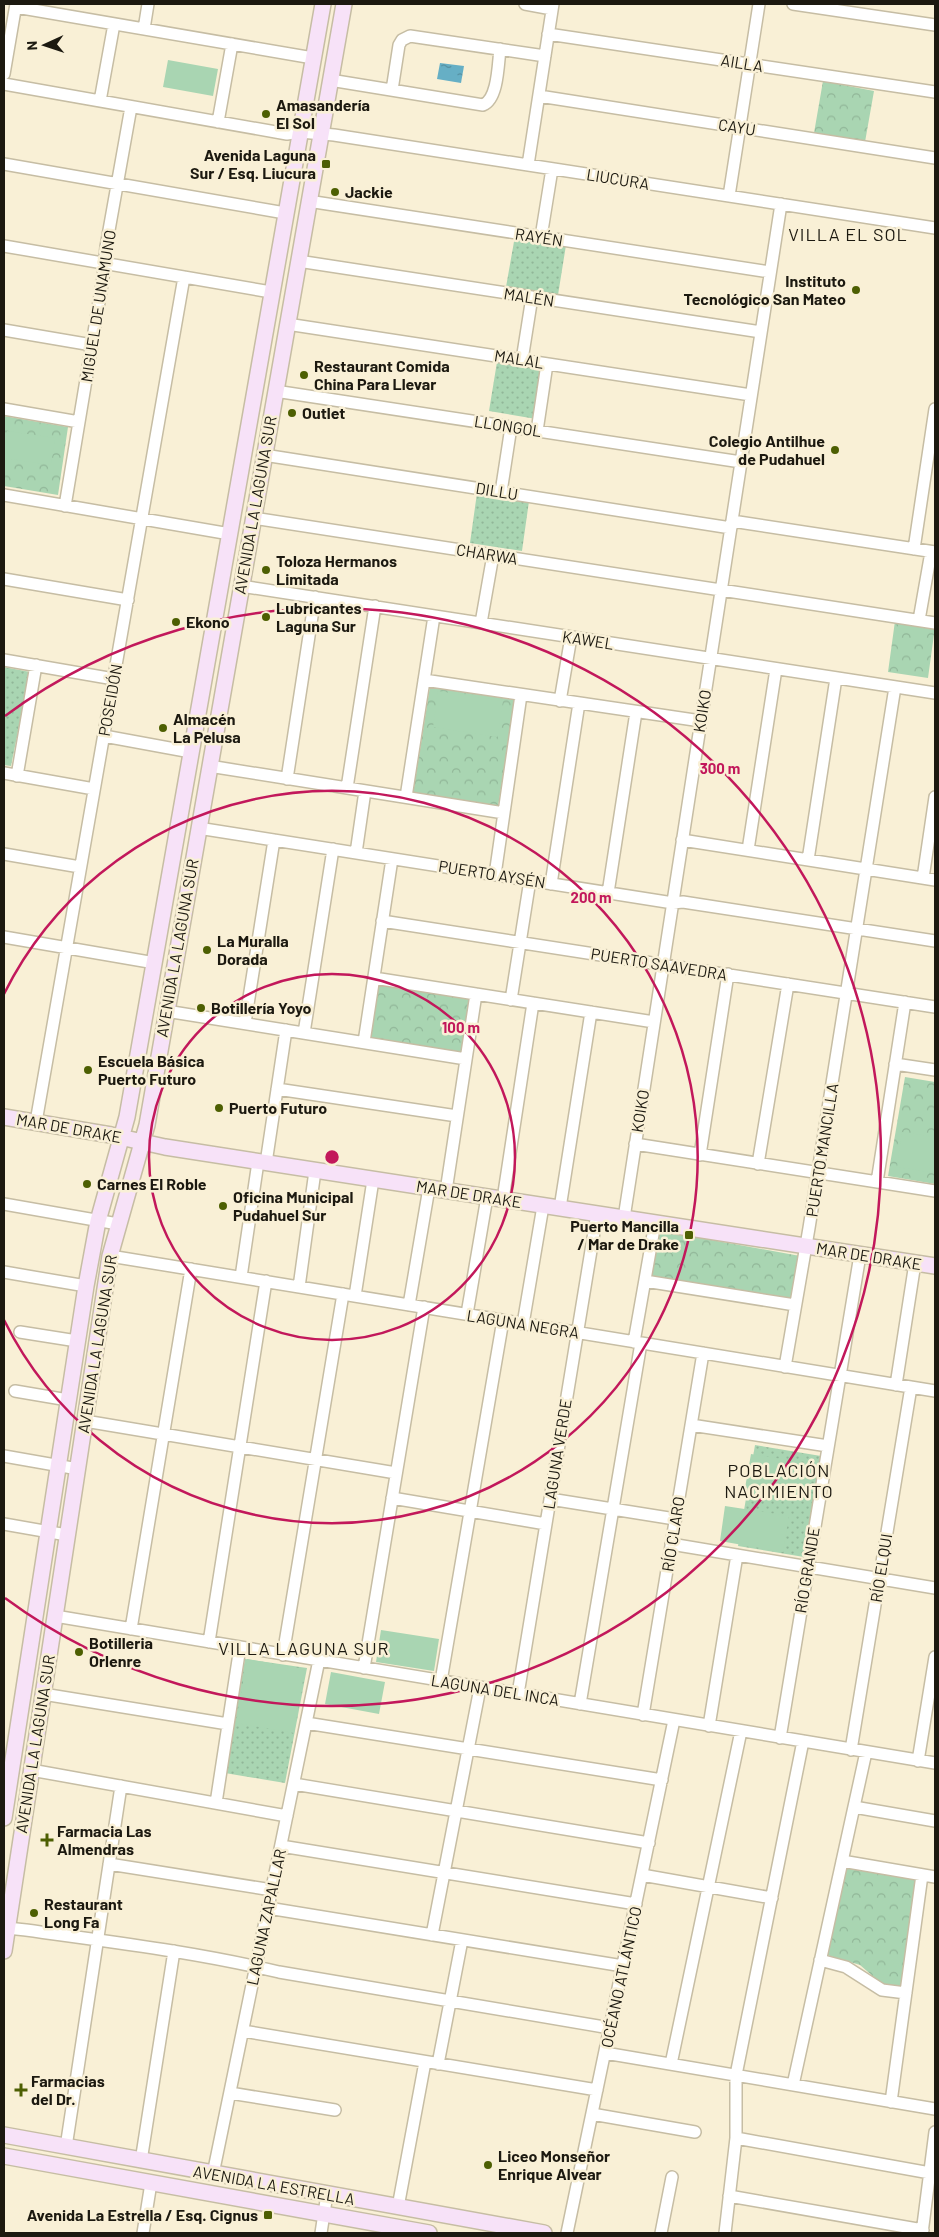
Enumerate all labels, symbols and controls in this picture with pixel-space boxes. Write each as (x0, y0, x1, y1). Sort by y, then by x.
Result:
north arrow (20, 20, 70, 70)
text: N (23, 41, 40, 51)
street label: AILLA (720, 50, 765, 75)
place label: Amasandería El Sol (276, 95, 370, 132)
marker: Amasandería El Sol (260, 108, 272, 120)
street label: CAYU (717, 114, 757, 139)
place label: Avenida Laguna Sur / Esq. Liucura (190, 145, 316, 182)
marker: Avenida Laguna Sur / Esq. Liucura (320, 158, 332, 170)
street label: LIUCURA (585, 164, 651, 193)
place label: Jackie (345, 182, 393, 201)
marker: Jackie (329, 186, 341, 198)
street label: RAYÉN (514, 223, 564, 250)
district label: VILLA EL SOL (788, 223, 908, 245)
street label: MIGUEL DE UNAMUNO (76, 228, 119, 383)
place label: Instituto Tecnológico San Mateo (684, 271, 846, 308)
street label: MALÉN (503, 283, 556, 310)
marker: Instituto Tecnológico San Mateo (850, 284, 862, 296)
street label: MALAL (493, 345, 545, 372)
place label: Restaurant Comida China Para Llevar (314, 356, 450, 393)
marker: Restaurant Comida China Para Llevar (298, 369, 310, 381)
place label: Outlet (302, 403, 345, 422)
marker: Outlet (286, 407, 298, 419)
street label: LLONGOL (473, 411, 543, 440)
street label: AVENIDA LA LAGUNA SUR (229, 414, 280, 595)
place label: Colegio Antilhue de Pudahuel (709, 431, 825, 468)
marker: Colegio Antilhue de Pudahuel (829, 444, 841, 456)
street label: DILLU (475, 478, 520, 503)
street label: CHARWA (455, 539, 519, 568)
place label: Toloza Hermanos Limitada (276, 551, 397, 588)
marker: Toloza Hermanos Limitada (260, 564, 272, 576)
place label: Lubricantes Laguna Sur (276, 598, 362, 635)
marker: Lubricantes Laguna Sur (260, 611, 272, 623)
place label: Ekono (186, 612, 230, 631)
marker: Ekono (170, 616, 182, 628)
street label: KAWEL (561, 626, 615, 653)
street label: POSEIDÓN (94, 662, 125, 738)
street label: KOIKO (689, 688, 714, 734)
place label: Almacén La Pelusa (173, 709, 241, 746)
marker: Almacén La Pelusa (157, 722, 169, 734)
text: 300 m (700, 759, 740, 777)
street label: PUERTO AYSÉN (437, 856, 547, 891)
street label: AVENIDA LA LAGUNA SUR (151, 857, 202, 1038)
text: 200 m (570, 888, 612, 906)
place label: La Muralla Dorada (217, 931, 289, 968)
street label: PUERTO SAAVEDRA (590, 943, 729, 984)
marker: La Muralla Dorada (201, 944, 213, 956)
place label: Botillería Yoyo (211, 998, 311, 1017)
marker: Botillería Yoyo (195, 1002, 207, 1014)
text: 100 m (442, 1018, 480, 1036)
place label: Escuela Básica Puerto Futuro (98, 1051, 204, 1088)
marker: Escuela Básica Puerto Futuro (82, 1064, 94, 1076)
street label: PUERTO MANCILLA (802, 1081, 842, 1218)
street label: KOIKO (627, 1088, 652, 1134)
place label: Puerto Futuro (229, 1098, 327, 1117)
marker: Puerto Futuro (213, 1102, 225, 1114)
street label: MAR DE DRAKE (15, 1109, 123, 1146)
centre of rings (323, 1148, 341, 1166)
place label: Carnes El Roble (97, 1174, 207, 1193)
street label: MAR DE DRAKE (415, 1176, 523, 1211)
marker: Carnes El Roble (81, 1178, 93, 1190)
place label: Oficina Municipal Pudahuel Sur (233, 1187, 353, 1224)
marker: Oficina Municipal Pudahuel Sur (217, 1200, 229, 1212)
place label: Puerto Mancilla / Mar de Drake (570, 1216, 679, 1253)
marker: Puerto Mancilla / Mar de Drake (683, 1229, 695, 1241)
street label: MAR DE DRAKE (815, 1238, 923, 1273)
street label: AVENIDA LA LAGUNA SUR (73, 1253, 120, 1435)
street label: LAGUNA NEGRA (466, 1305, 581, 1342)
street label: LAGUNA VERDE (538, 1397, 575, 1510)
district label: POBLACIÓN NACIMIENTO (724, 1459, 834, 1502)
street label: RÍO CLARO (657, 1495, 688, 1573)
street label: RÍO GRANDE (790, 1525, 823, 1614)
street label: RÍO ELQUI (866, 1532, 895, 1604)
place label: Botilleria Orlenre (89, 1633, 153, 1670)
district label: VILLA LAGUNA SUR (218, 1637, 390, 1659)
marker: Botilleria Orlenre (73, 1646, 85, 1658)
street label: AVENIDA LA LAGUNA SUR (11, 1653, 58, 1835)
street label: LAGUNA DEL INCA (430, 1670, 561, 1709)
place label: Farmacia Las Almendras (57, 1821, 152, 1858)
marker: Farmacia Las Almendras (41, 1834, 53, 1846)
street label: LAGUNA ZAPALLAR (242, 1847, 289, 1987)
place label: Restaurant Long Fa (44, 1894, 123, 1931)
street label: OCÉANO ATLÁNTICO (596, 1904, 645, 2049)
marker: Restaurant Long Fa (28, 1907, 40, 1919)
place label: Farmacias del Dr. (31, 2071, 105, 2108)
marker: Farmacias del Dr. (15, 2084, 27, 2096)
place label: Liceo Monseñor Enrique Alvear (498, 2146, 610, 2183)
marker: Liceo Monseñor Enrique Alvear (482, 2159, 494, 2171)
street label: AVENIDA LA ESTRELLA (192, 2161, 357, 2208)
place label: Avenida La Estrella / Esq. Cignus (27, 2205, 258, 2224)
marker: Avenida La Estrella / Esq. Cignus (262, 2209, 274, 2221)

